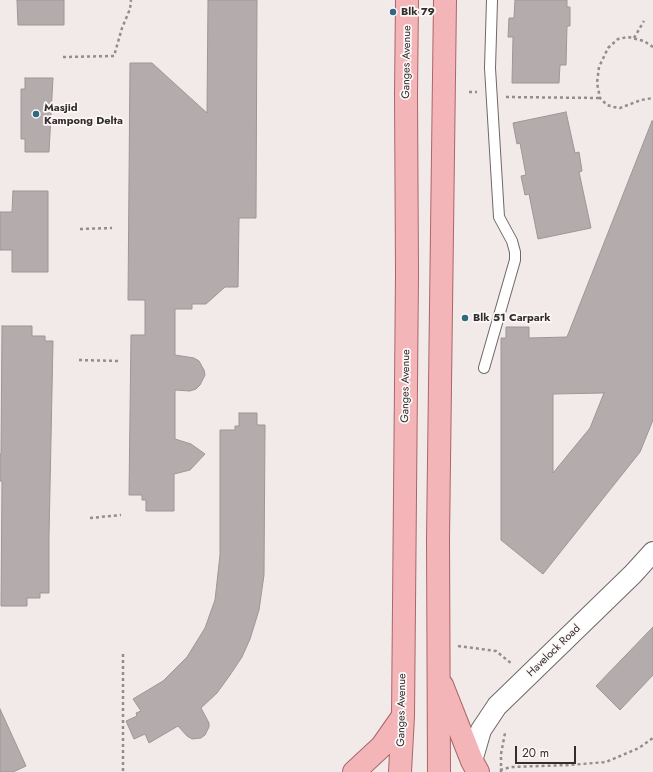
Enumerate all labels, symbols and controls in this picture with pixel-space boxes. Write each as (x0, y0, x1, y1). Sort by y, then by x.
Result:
place label: Blk 79 (401, 5, 435, 19)
marker: Blk 79 (388, 7, 398, 17)
street label: Ganges Avenue (400, 25, 414, 99)
place label: Masjid Kampong Delta (44, 101, 123, 127)
marker: Masjid Kampong Delta (31, 109, 41, 119)
place label: Blk 51 Carpark (473, 311, 551, 325)
marker: Blk 51 Carpark (460, 313, 470, 323)
street label: Ganges Avenue (399, 349, 413, 423)
street label: Havelock Road (525, 622, 583, 680)
street label: Ganges Avenue (395, 673, 409, 747)
scale bar (517, 738, 578, 764)
text: 20 m (522, 744, 549, 762)

